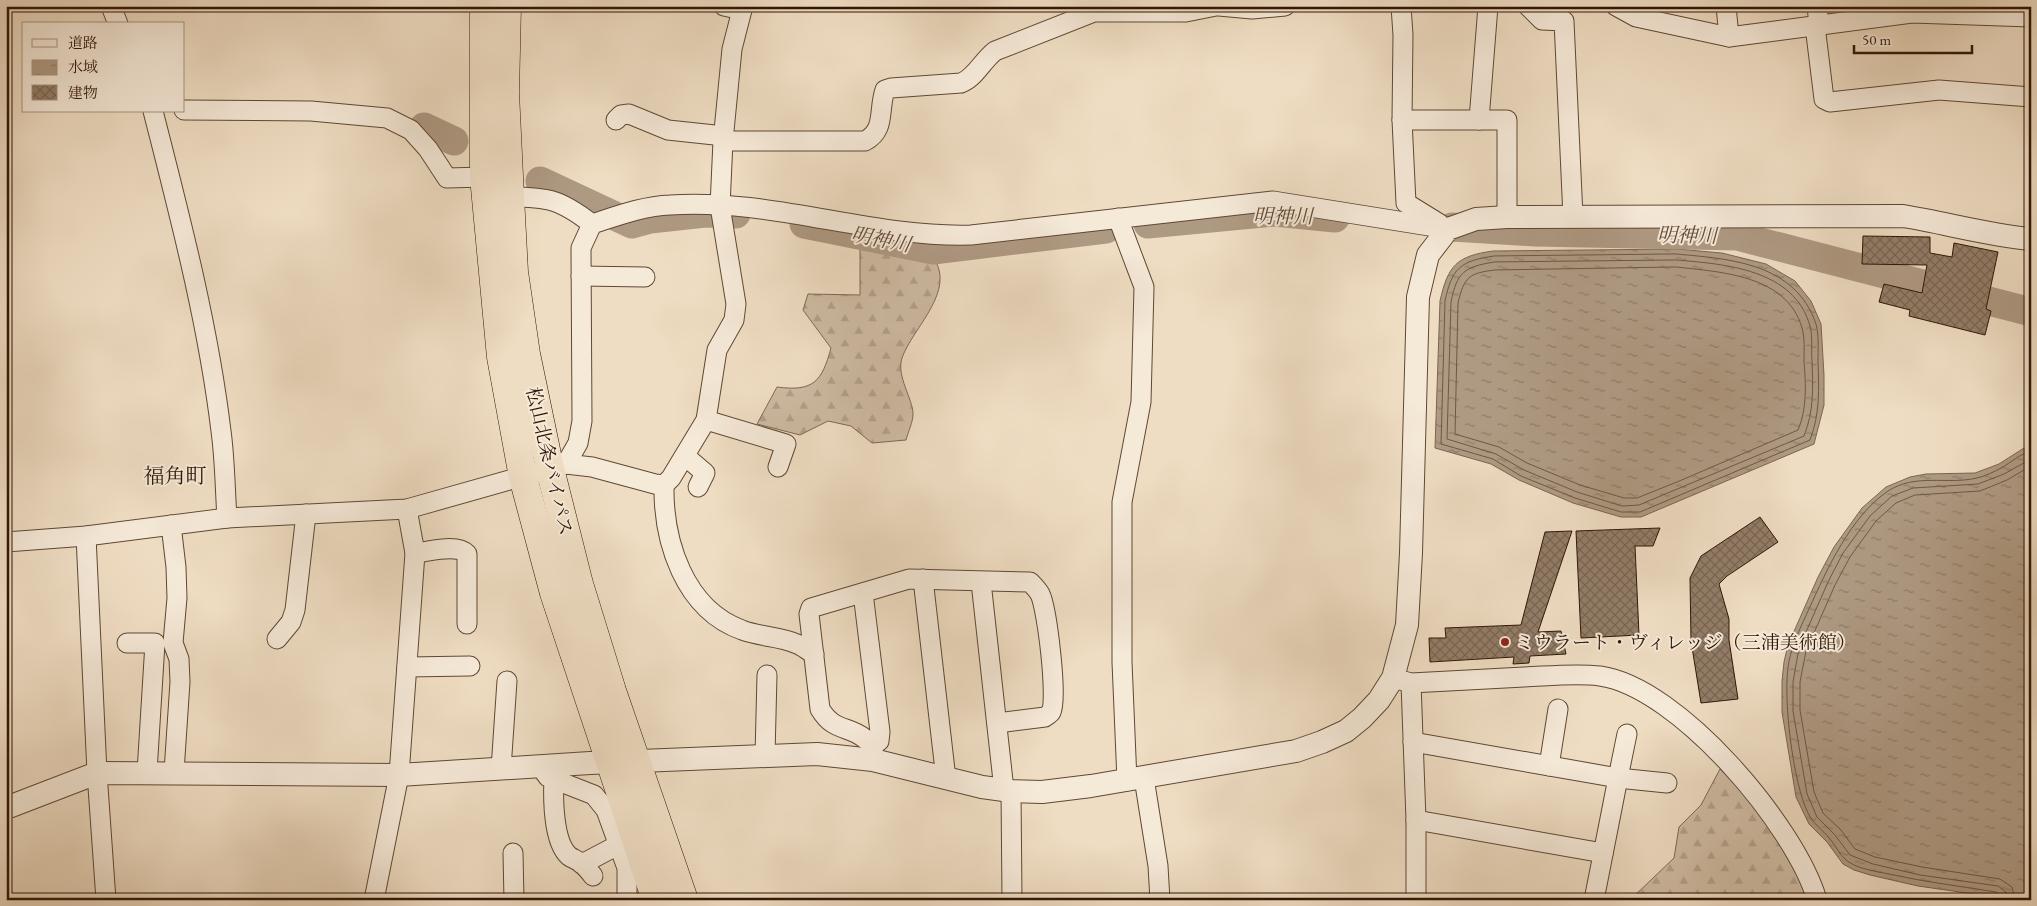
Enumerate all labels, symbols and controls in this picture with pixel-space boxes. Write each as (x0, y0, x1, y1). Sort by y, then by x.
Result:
legend (22, 22, 185, 112)
scale bar (1854, 22, 1972, 54)
text: 50 m (1862, 30, 1891, 49)
text: 道路 (68, 33, 98, 52)
text: 水域 (68, 57, 98, 76)
text: 建物 (68, 83, 98, 102)
water label: 明神川 (1253, 203, 1315, 229)
water label: 明神川 (849, 221, 915, 258)
water label: 明神川 (1657, 221, 1719, 249)
street label: 松山北条バイパス (520, 384, 579, 538)
district label: 福角町 (144, 462, 207, 489)
place label: ミウラート・ヴィレッジ（三浦美術館） (1515, 630, 1856, 655)
marker: ミウラート・ヴィレッジ（三浦美術館） (1499, 636, 1511, 648)

